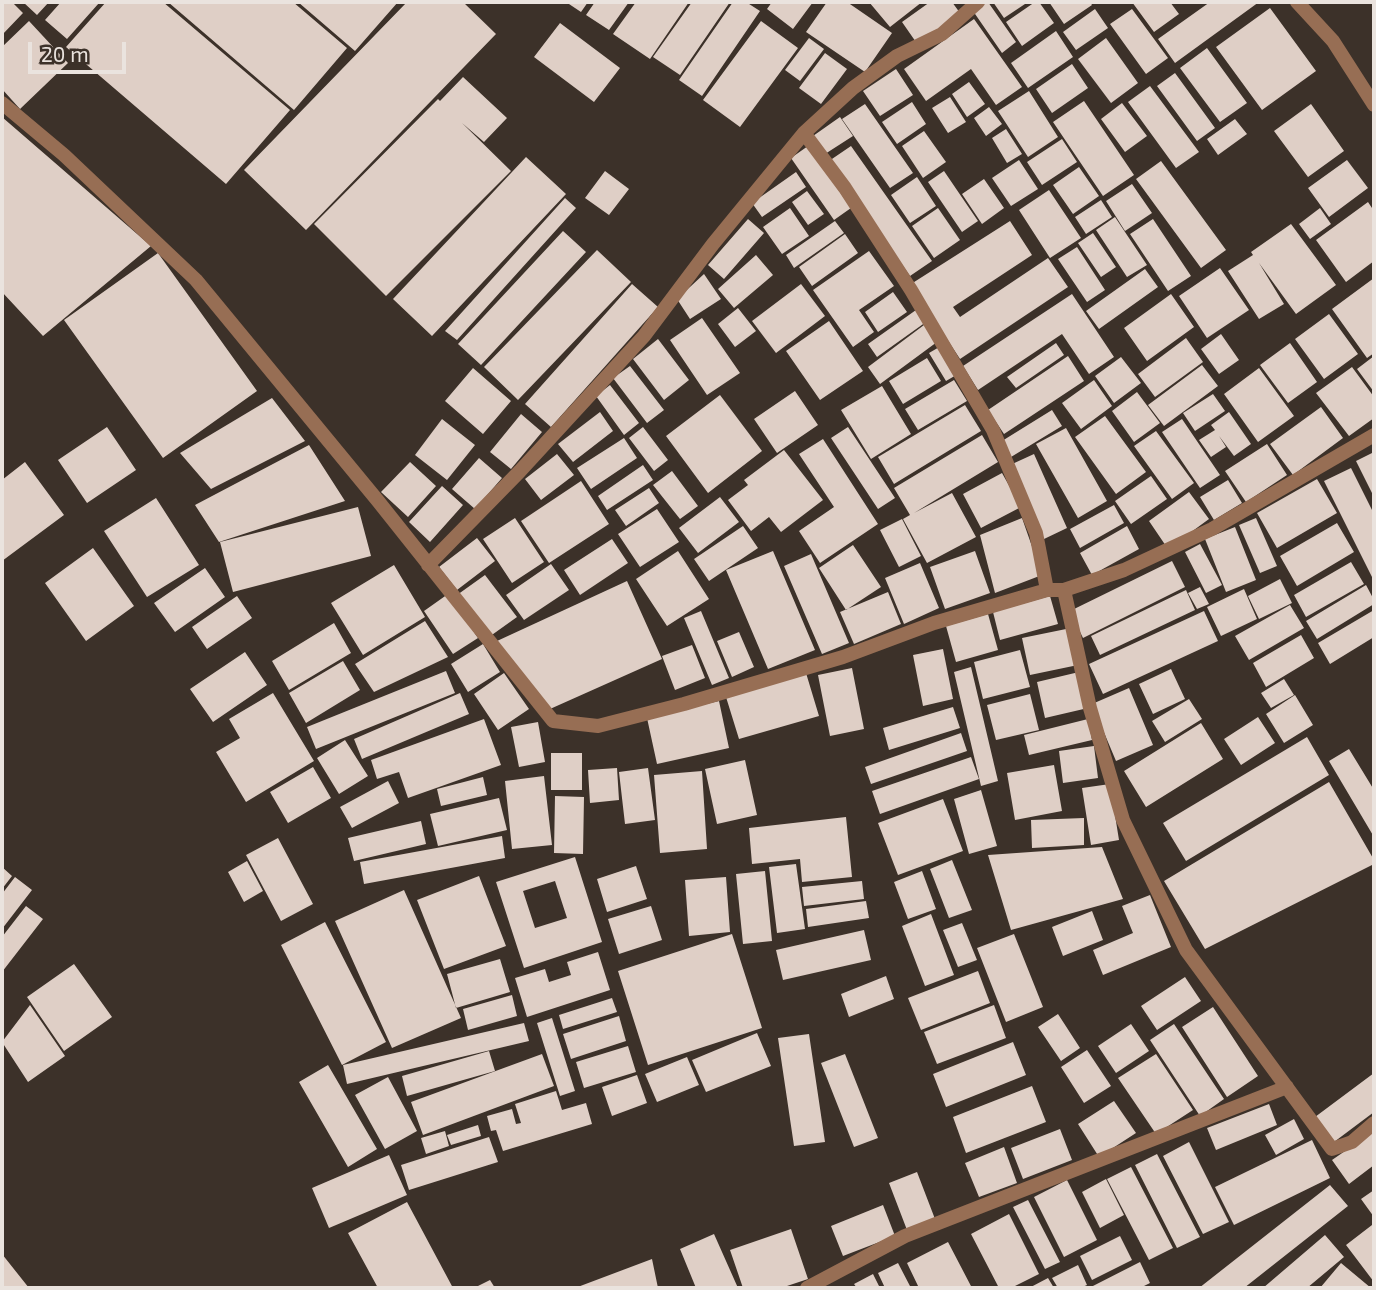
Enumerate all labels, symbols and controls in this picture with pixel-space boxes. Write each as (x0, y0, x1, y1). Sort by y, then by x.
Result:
scale bar (32, 28, 130, 72)
text: 20 m (41, 41, 89, 66)

